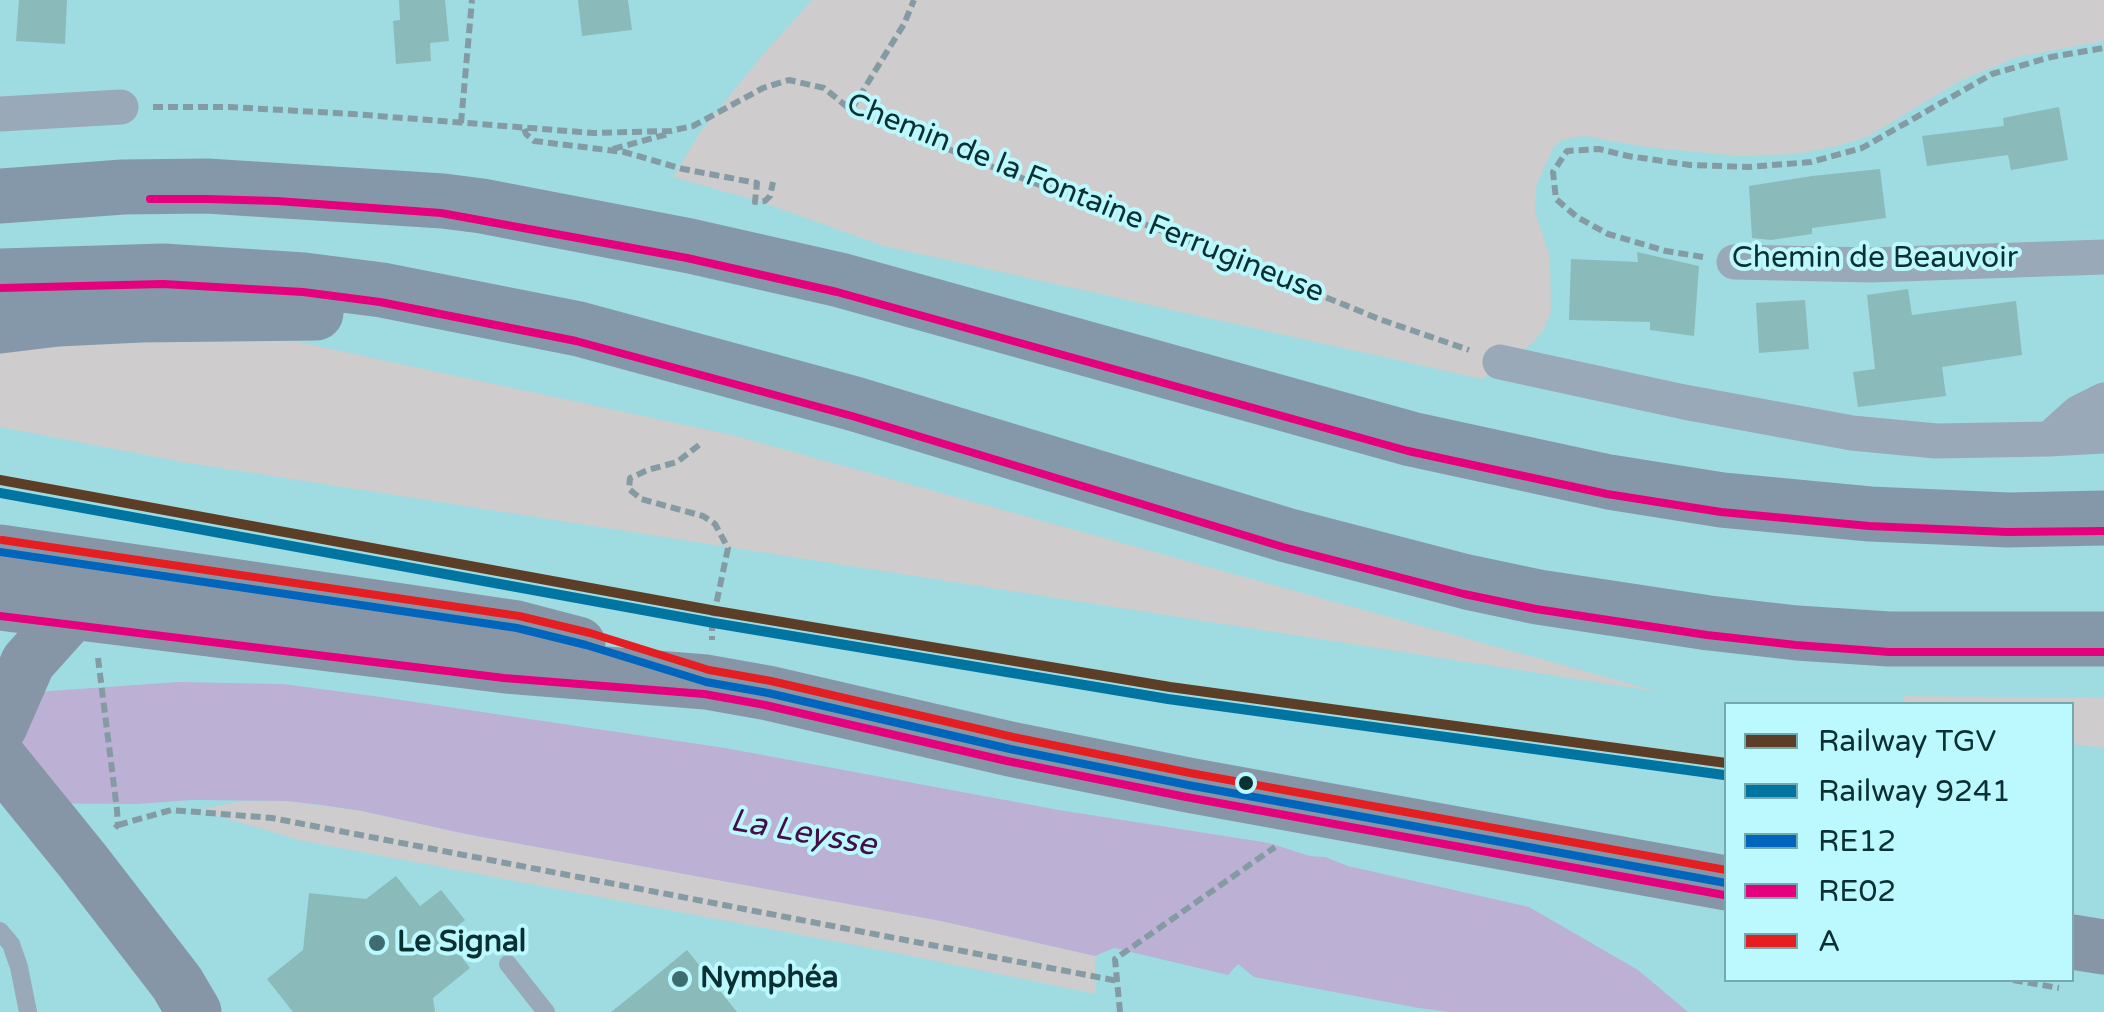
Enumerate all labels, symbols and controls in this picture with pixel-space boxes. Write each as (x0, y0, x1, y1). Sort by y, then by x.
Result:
street label: Chemin de la Fontaine Ferrugineuse (841, 86, 1329, 312)
street label: Chemin de Beauvoir (1732, 241, 2018, 277)
legend (1724, 702, 2074, 982)
text: Railway TGV (1818, 723, 1996, 760)
unlabelled marker (1236, 773, 1256, 793)
text: Railway 9241 (1818, 773, 2011, 810)
water label: La Leysse (727, 802, 879, 866)
text: RE12 (1818, 823, 1896, 860)
text: RE02 (1818, 873, 1896, 910)
text: A (1818, 923, 1840, 960)
place label: Le Signal (397, 925, 526, 961)
marker: Le Signal (366, 932, 388, 954)
place label: Nymphéa (700, 961, 839, 997)
marker: Nymphéa (669, 968, 691, 990)

